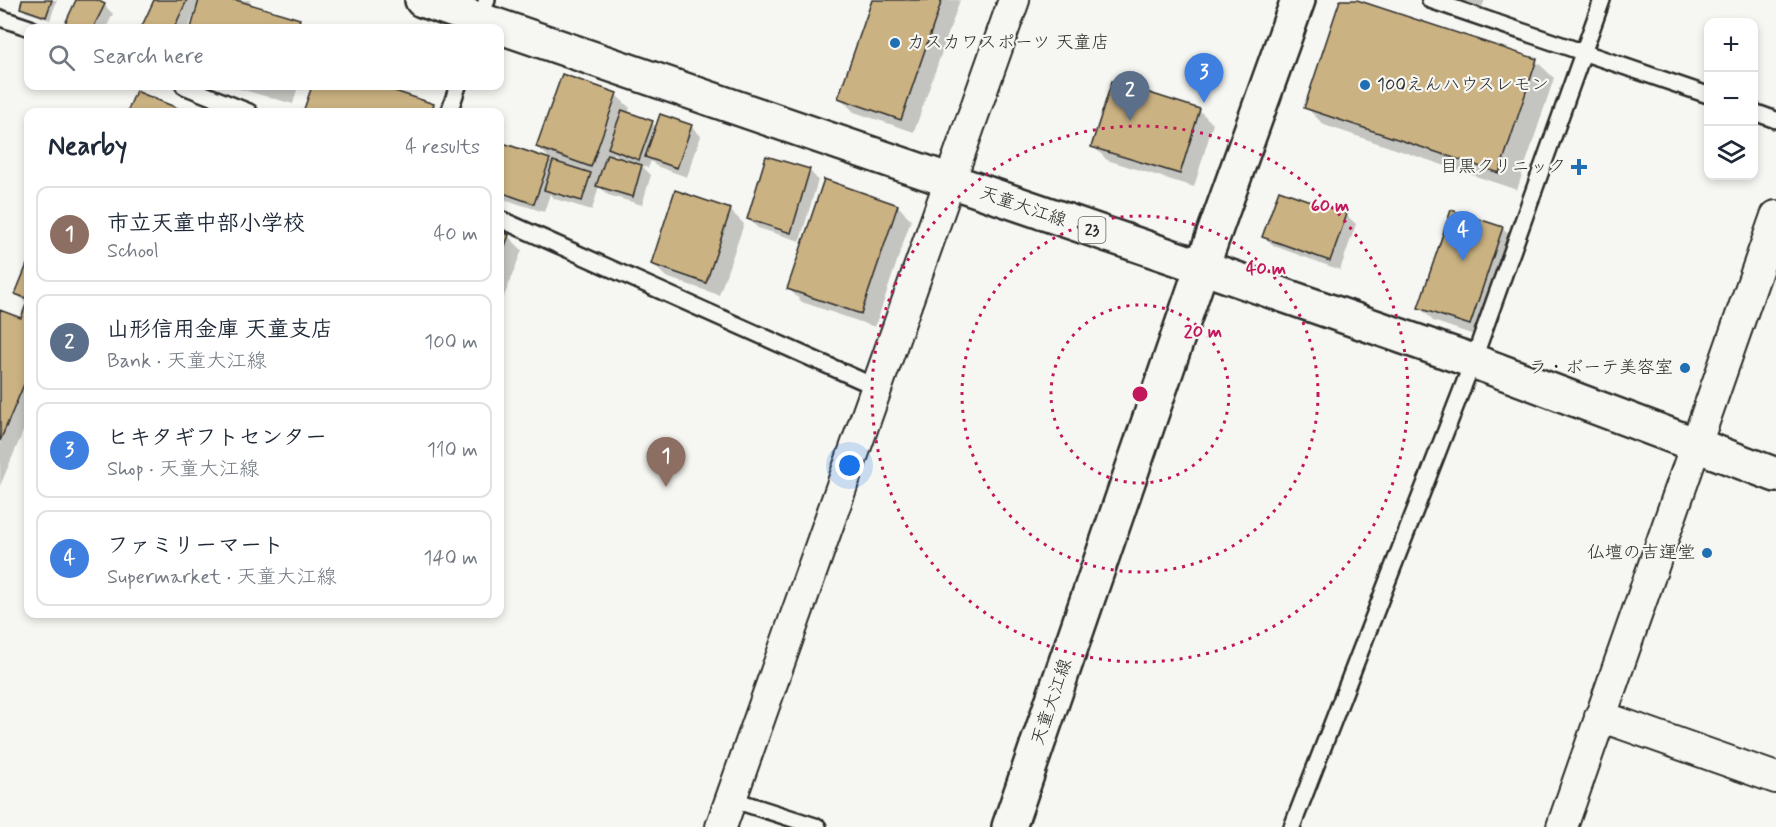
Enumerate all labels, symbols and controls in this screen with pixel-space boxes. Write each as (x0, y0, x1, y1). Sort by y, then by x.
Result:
map controls (1704, 18, 1758, 180)
button: + (1704, 18, 1758, 72)
search box (24, 24, 504, 90)
place label: カスカワスポーツ 天童店 (907, 31, 1109, 55)
marker: カスカワスポーツ 天童店 (888, 36, 902, 50)
icon: search (45, 41, 78, 74)
text: Search here (93, 43, 204, 71)
pin: 3 (1184, 54, 1224, 103)
pin: 2 (1110, 72, 1150, 121)
button: − (1704, 72, 1758, 126)
place label: 100えんハウスレモン (1377, 73, 1549, 97)
marker: 100えんハウスレモン (1358, 78, 1372, 92)
button: layers (1704, 126, 1758, 180)
text: Nearby (48, 130, 127, 164)
text: 4 results (405, 134, 480, 161)
place label: 目黒クリニック (1440, 155, 1566, 179)
marker: 目黒クリニック (1570, 158, 1588, 176)
street label: 天童大江線 (977, 181, 1069, 233)
text: 60 m (1311, 194, 1349, 218)
text: 市立天童中部小学校 (107, 210, 305, 238)
pin: 4 (1444, 212, 1482, 261)
road number: 23 (1078, 217, 1106, 243)
text: 1 (65, 221, 74, 248)
text: 40 m (434, 221, 478, 248)
text: School (107, 238, 159, 265)
text: 40 m (1246, 257, 1286, 281)
text: 山形信用金庫 天童支店 (107, 316, 333, 344)
text: 20 m (1184, 320, 1222, 344)
text: 2 (65, 329, 74, 356)
text: 100 m (424, 329, 478, 356)
text: Bank · 天童大江線 (107, 348, 267, 375)
place label: ラ・ボーテ美容室 (1529, 356, 1673, 380)
marker: ラ・ボーテ美容室 (1678, 361, 1692, 375)
centre of rings (1130, 384, 1150, 404)
text: ヒキタギフトセンター (107, 424, 327, 452)
text: 3 (65, 437, 74, 464)
text: 110 m (427, 437, 478, 464)
pin: 1 (646, 438, 686, 487)
your location (835, 451, 864, 480)
text: Shop · 天童大江線 (107, 456, 259, 483)
text: ファミリーマート (107, 532, 284, 560)
place label: 仏壇の吉運堂 (1587, 541, 1695, 565)
text: 4 (64, 545, 75, 572)
text: 140 m (424, 545, 478, 572)
marker: 仏壇の吉運堂 (1700, 546, 1714, 560)
text: Supermarket · 天童大江線 (107, 564, 337, 591)
street label: 天童大江線 (1026, 656, 1078, 748)

